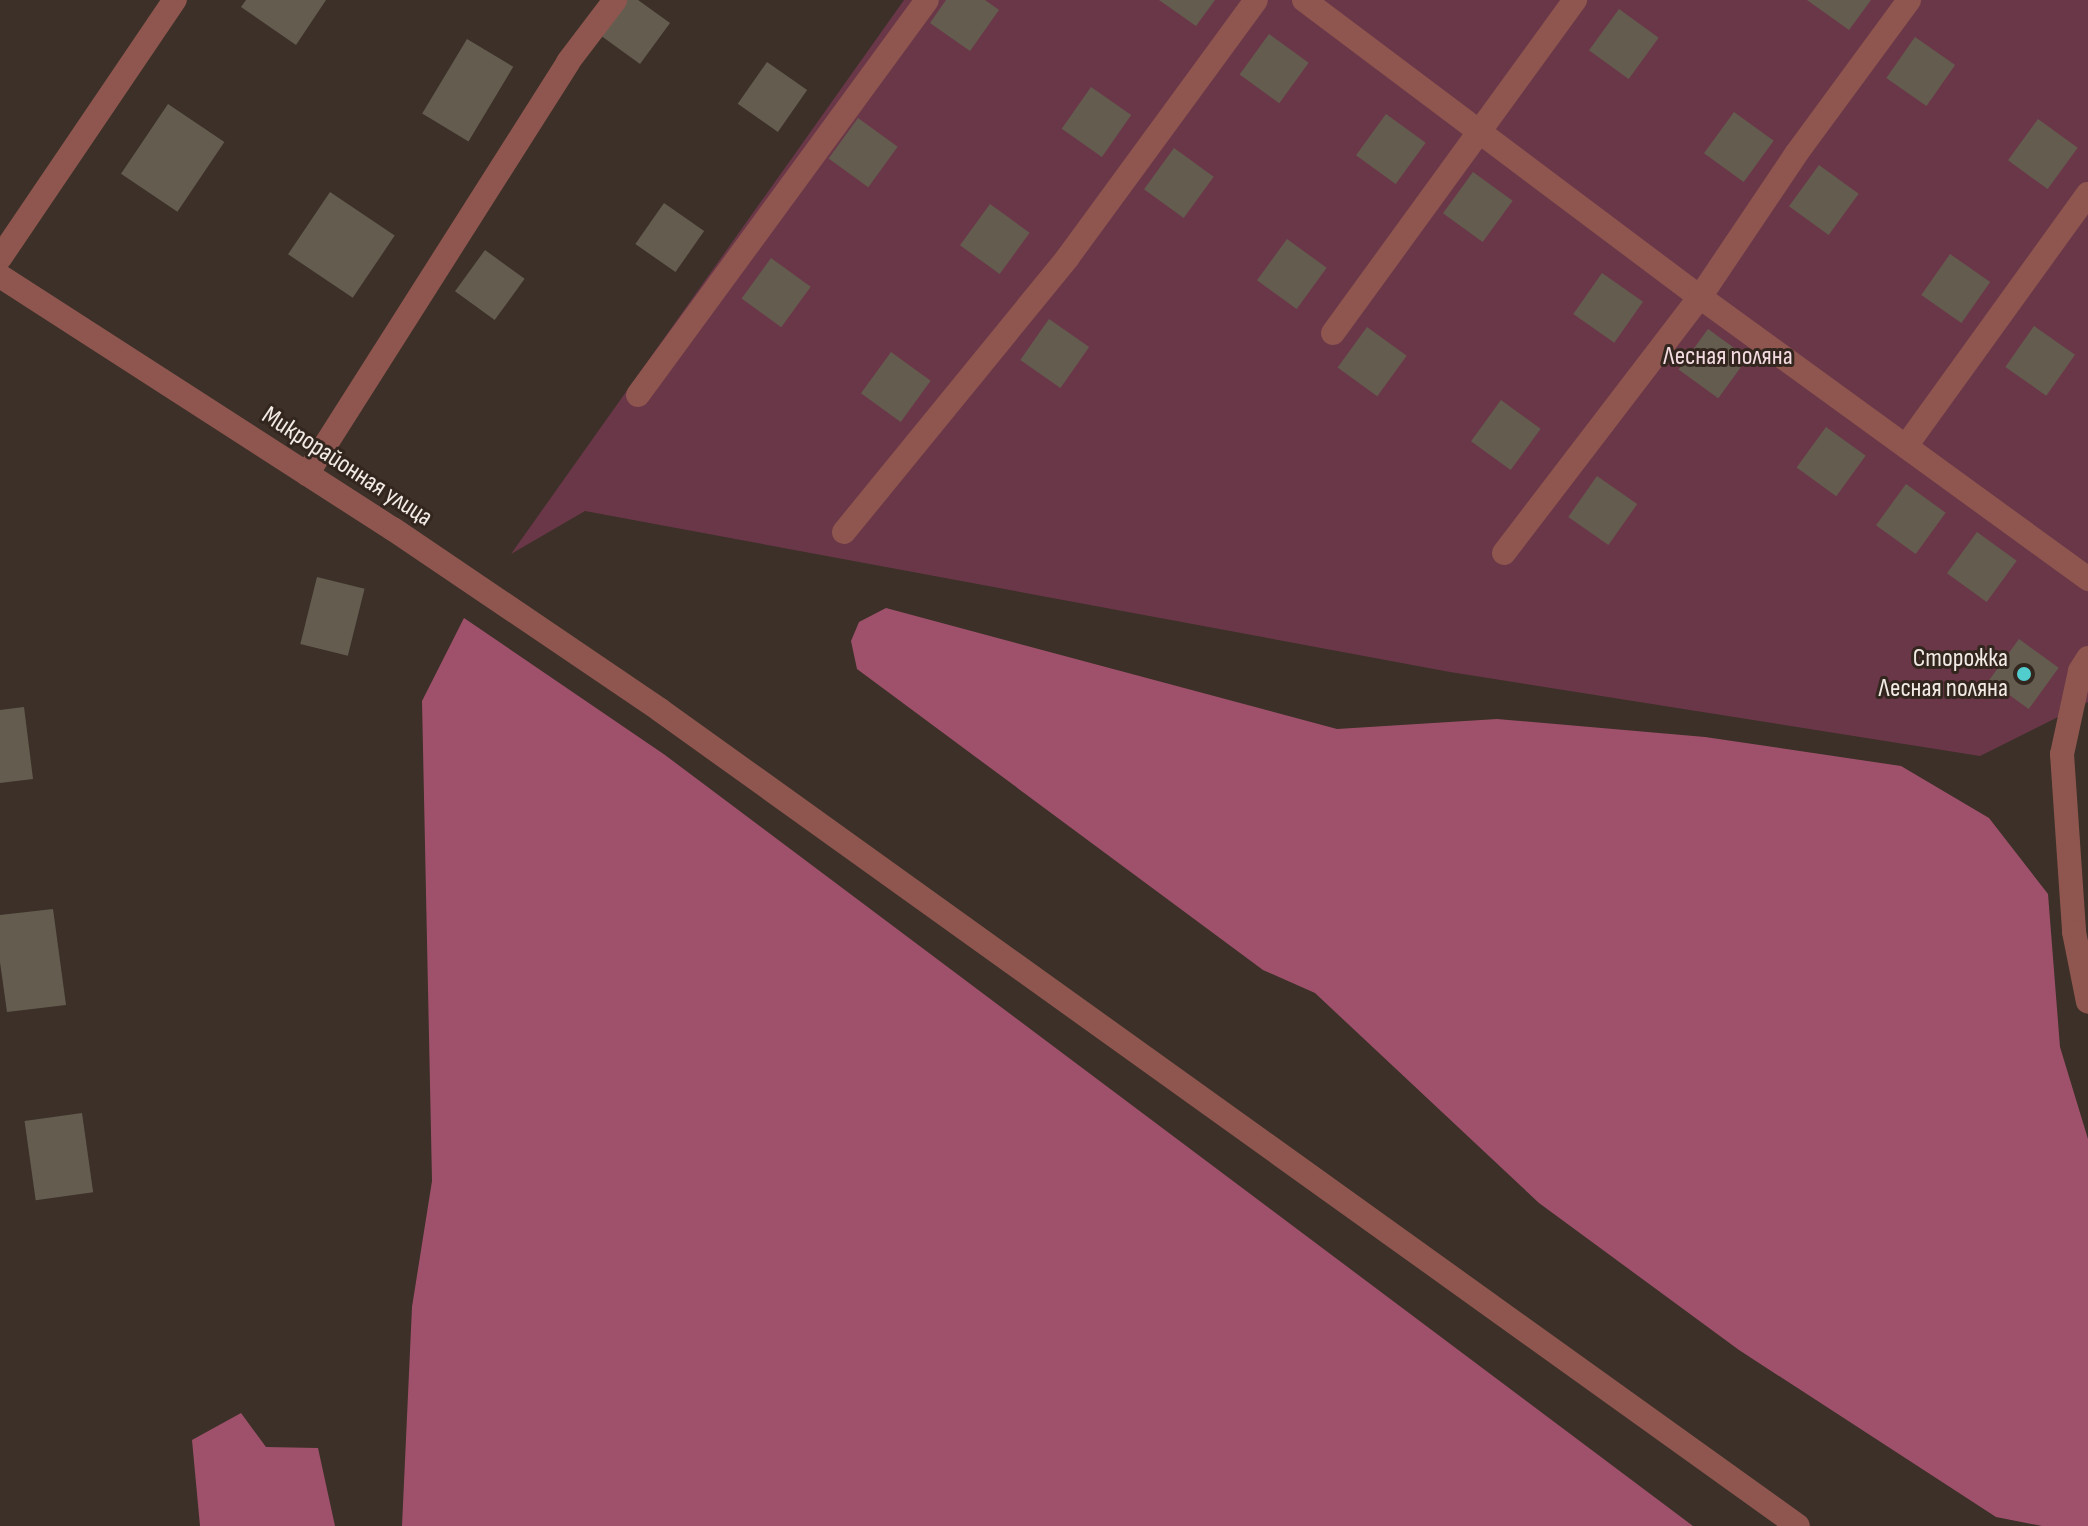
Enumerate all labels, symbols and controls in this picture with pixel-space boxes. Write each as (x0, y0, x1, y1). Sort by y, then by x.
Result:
park label: Лесная поляна (1663, 341, 1793, 373)
street label: Микрорайонная улица (256, 400, 438, 534)
place label: Сторожка Лесная поляна (1879, 643, 2008, 704)
marker: Сторожка Лесная поляна (2015, 665, 2033, 683)

